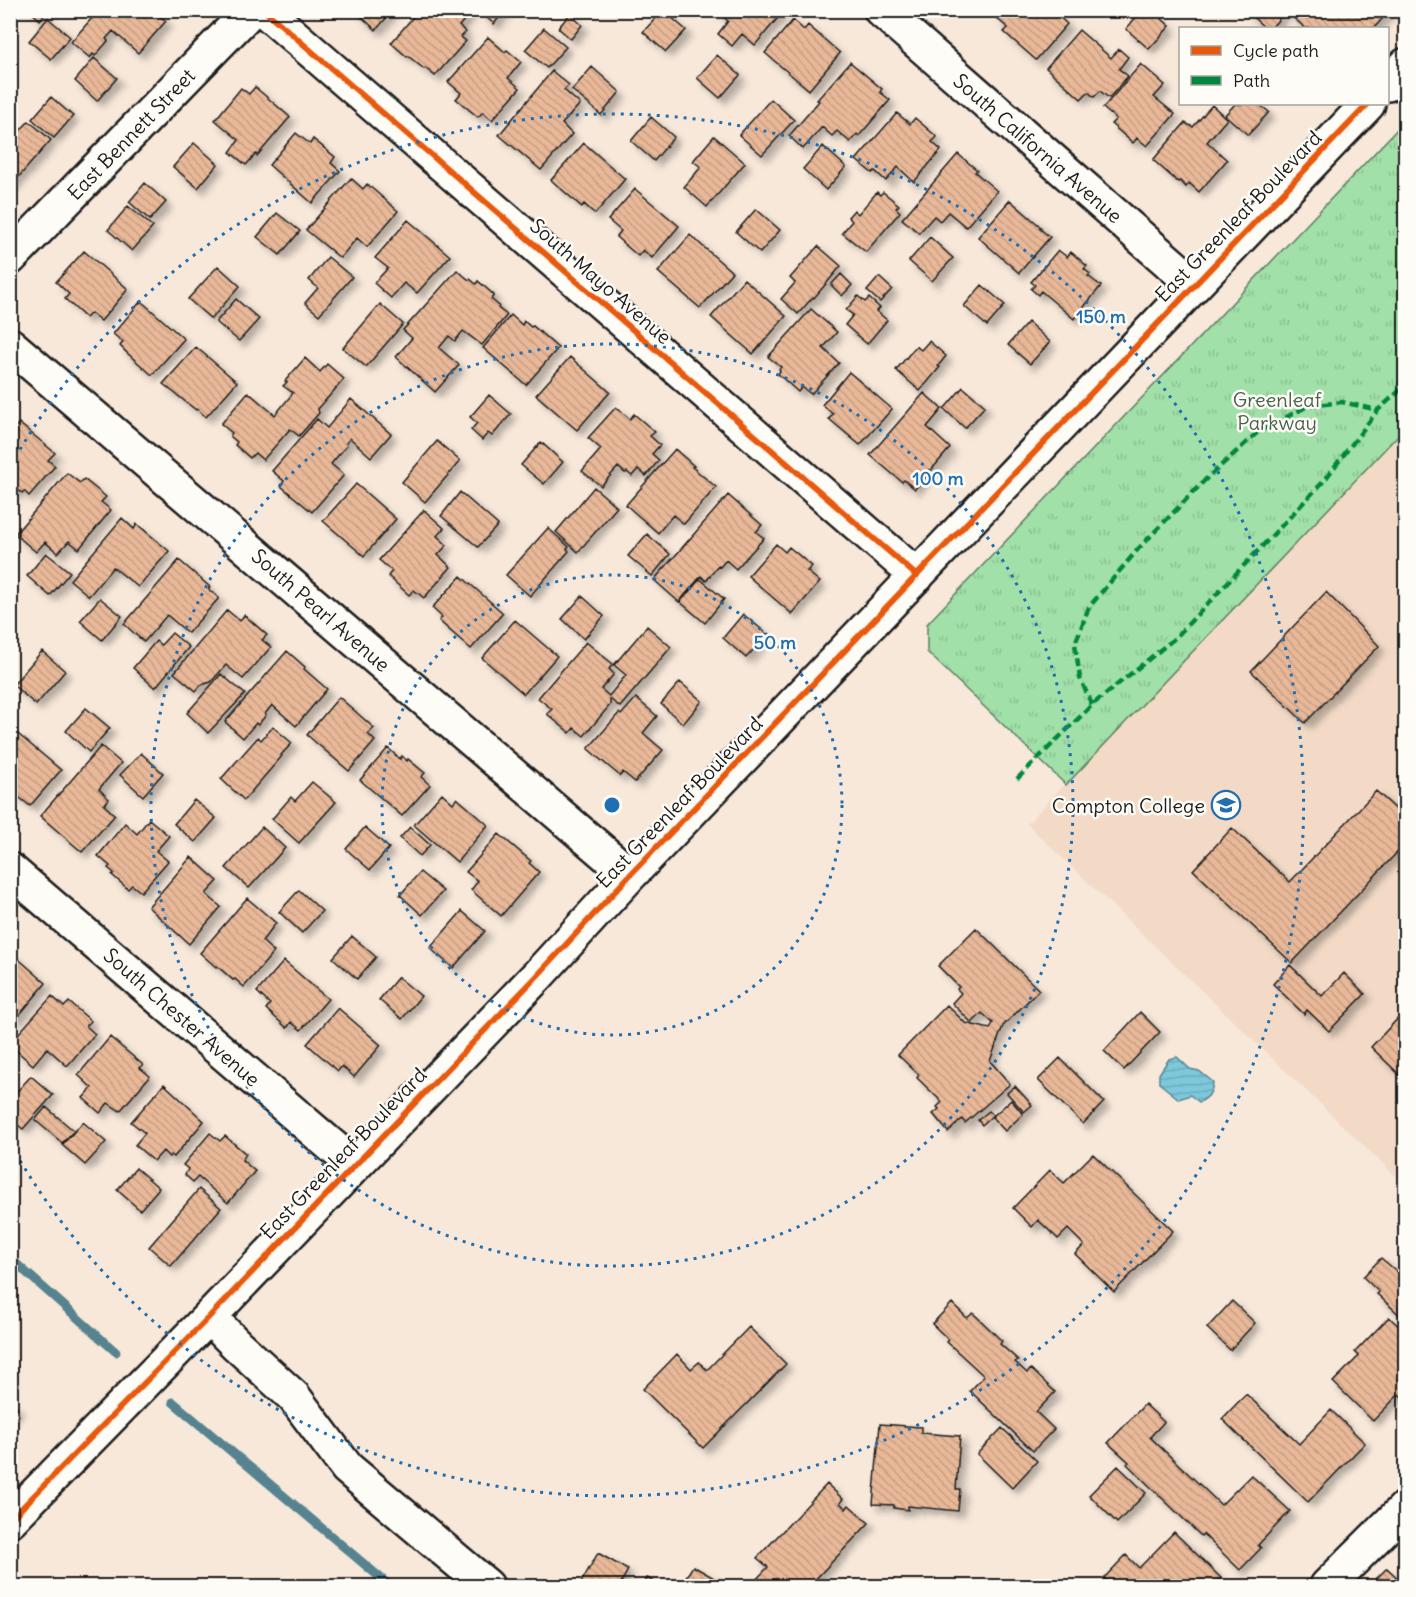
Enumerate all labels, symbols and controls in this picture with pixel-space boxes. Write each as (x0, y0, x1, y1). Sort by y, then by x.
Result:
legend (1179, 27, 1389, 105)
text: Cycle path (1233, 39, 1319, 62)
street label: East Bennett Street (62, 63, 200, 205)
street label: South California Avenue (948, 68, 1128, 228)
text: Path (1233, 69, 1270, 92)
street label: East Greenleaf Boulevard (1150, 125, 1327, 307)
street label: South Mayo Avenue (525, 213, 677, 349)
text: 150 m (1076, 305, 1126, 328)
park label: Greenleaf Parkway (1233, 387, 1322, 435)
text: 100 m (913, 467, 964, 490)
street label: South Pearl Avenue (247, 543, 395, 677)
text: 50 m (754, 631, 796, 654)
street label: East Greenleaf Boulevard (591, 711, 768, 893)
school or university icon: Compton College (1210, 789, 1242, 821)
place label: Compton College (1052, 793, 1205, 818)
centre of rings (602, 795, 622, 815)
street label: South Chester Avenue (99, 942, 265, 1092)
street label: East Greenleaf Boulevard (255, 1062, 432, 1244)

